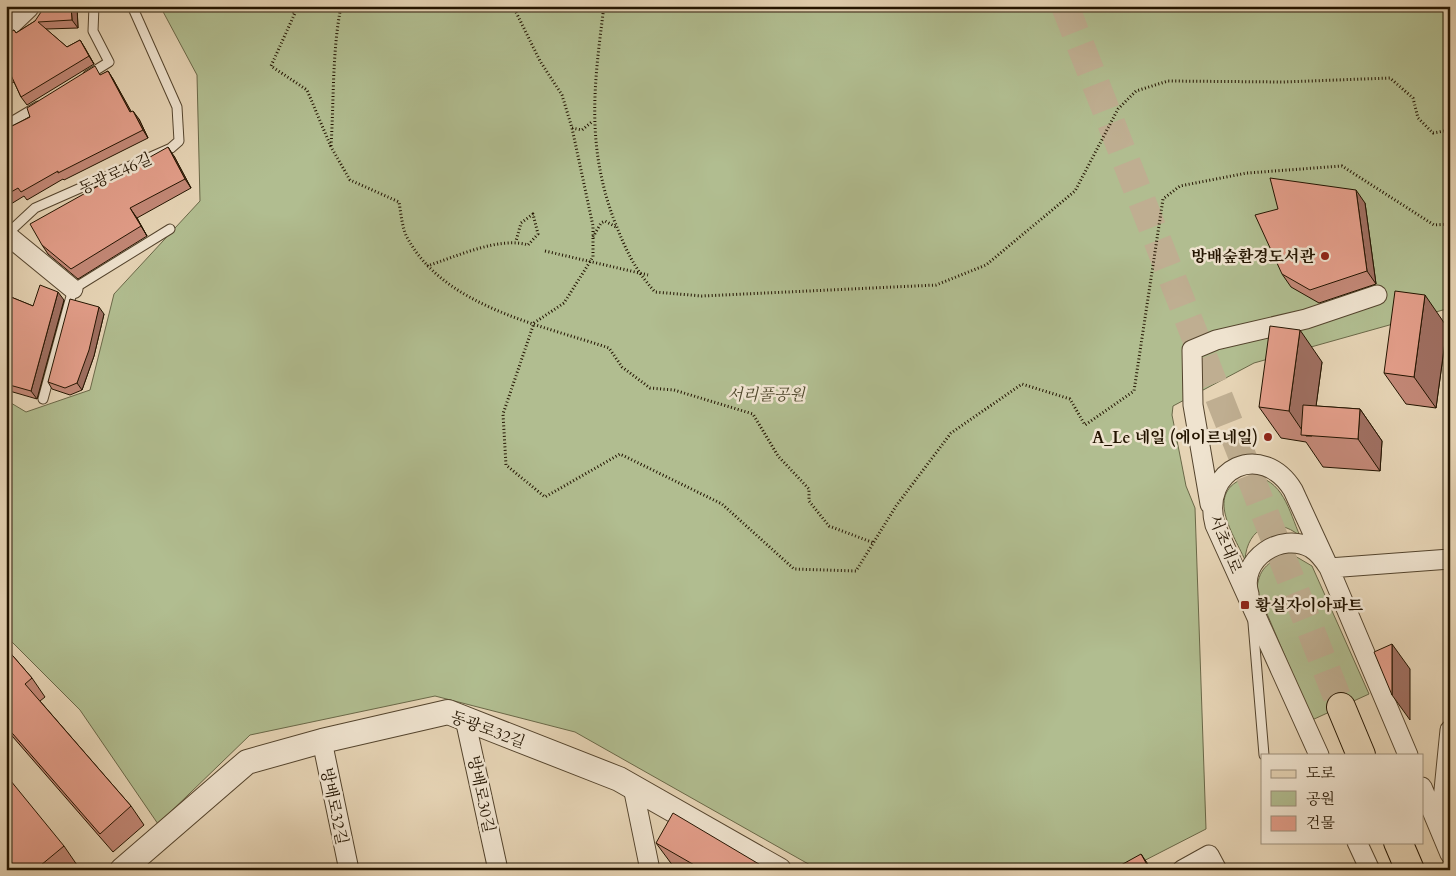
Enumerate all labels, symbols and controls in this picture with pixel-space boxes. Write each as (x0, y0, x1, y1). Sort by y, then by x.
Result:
street label: 동광로46길 (75, 148, 156, 200)
place label: 방배숲환경도서관 (1191, 246, 1316, 268)
marker: 방배숲환경도서관 (1319, 250, 1331, 262)
park label: 서리풀공원 (727, 384, 806, 406)
place label: A_Le 네일 (에이르네일) (1092, 427, 1258, 449)
marker: A_Le 네일 (에이르네일) (1262, 431, 1274, 443)
street label: 서초대로 (1203, 512, 1247, 578)
place label: 황실자이아파트 (1255, 595, 1364, 617)
marker: 황실자이아파트 (1239, 599, 1251, 611)
street label: 동광로32길 (447, 706, 528, 754)
street label: 방배로30길 (462, 754, 500, 835)
legend (1261, 754, 1424, 844)
text: 도로 (1306, 763, 1335, 783)
street label: 방배로32길 (315, 766, 353, 847)
text: 공원 (1306, 789, 1335, 809)
text: 건물 (1306, 813, 1335, 833)

